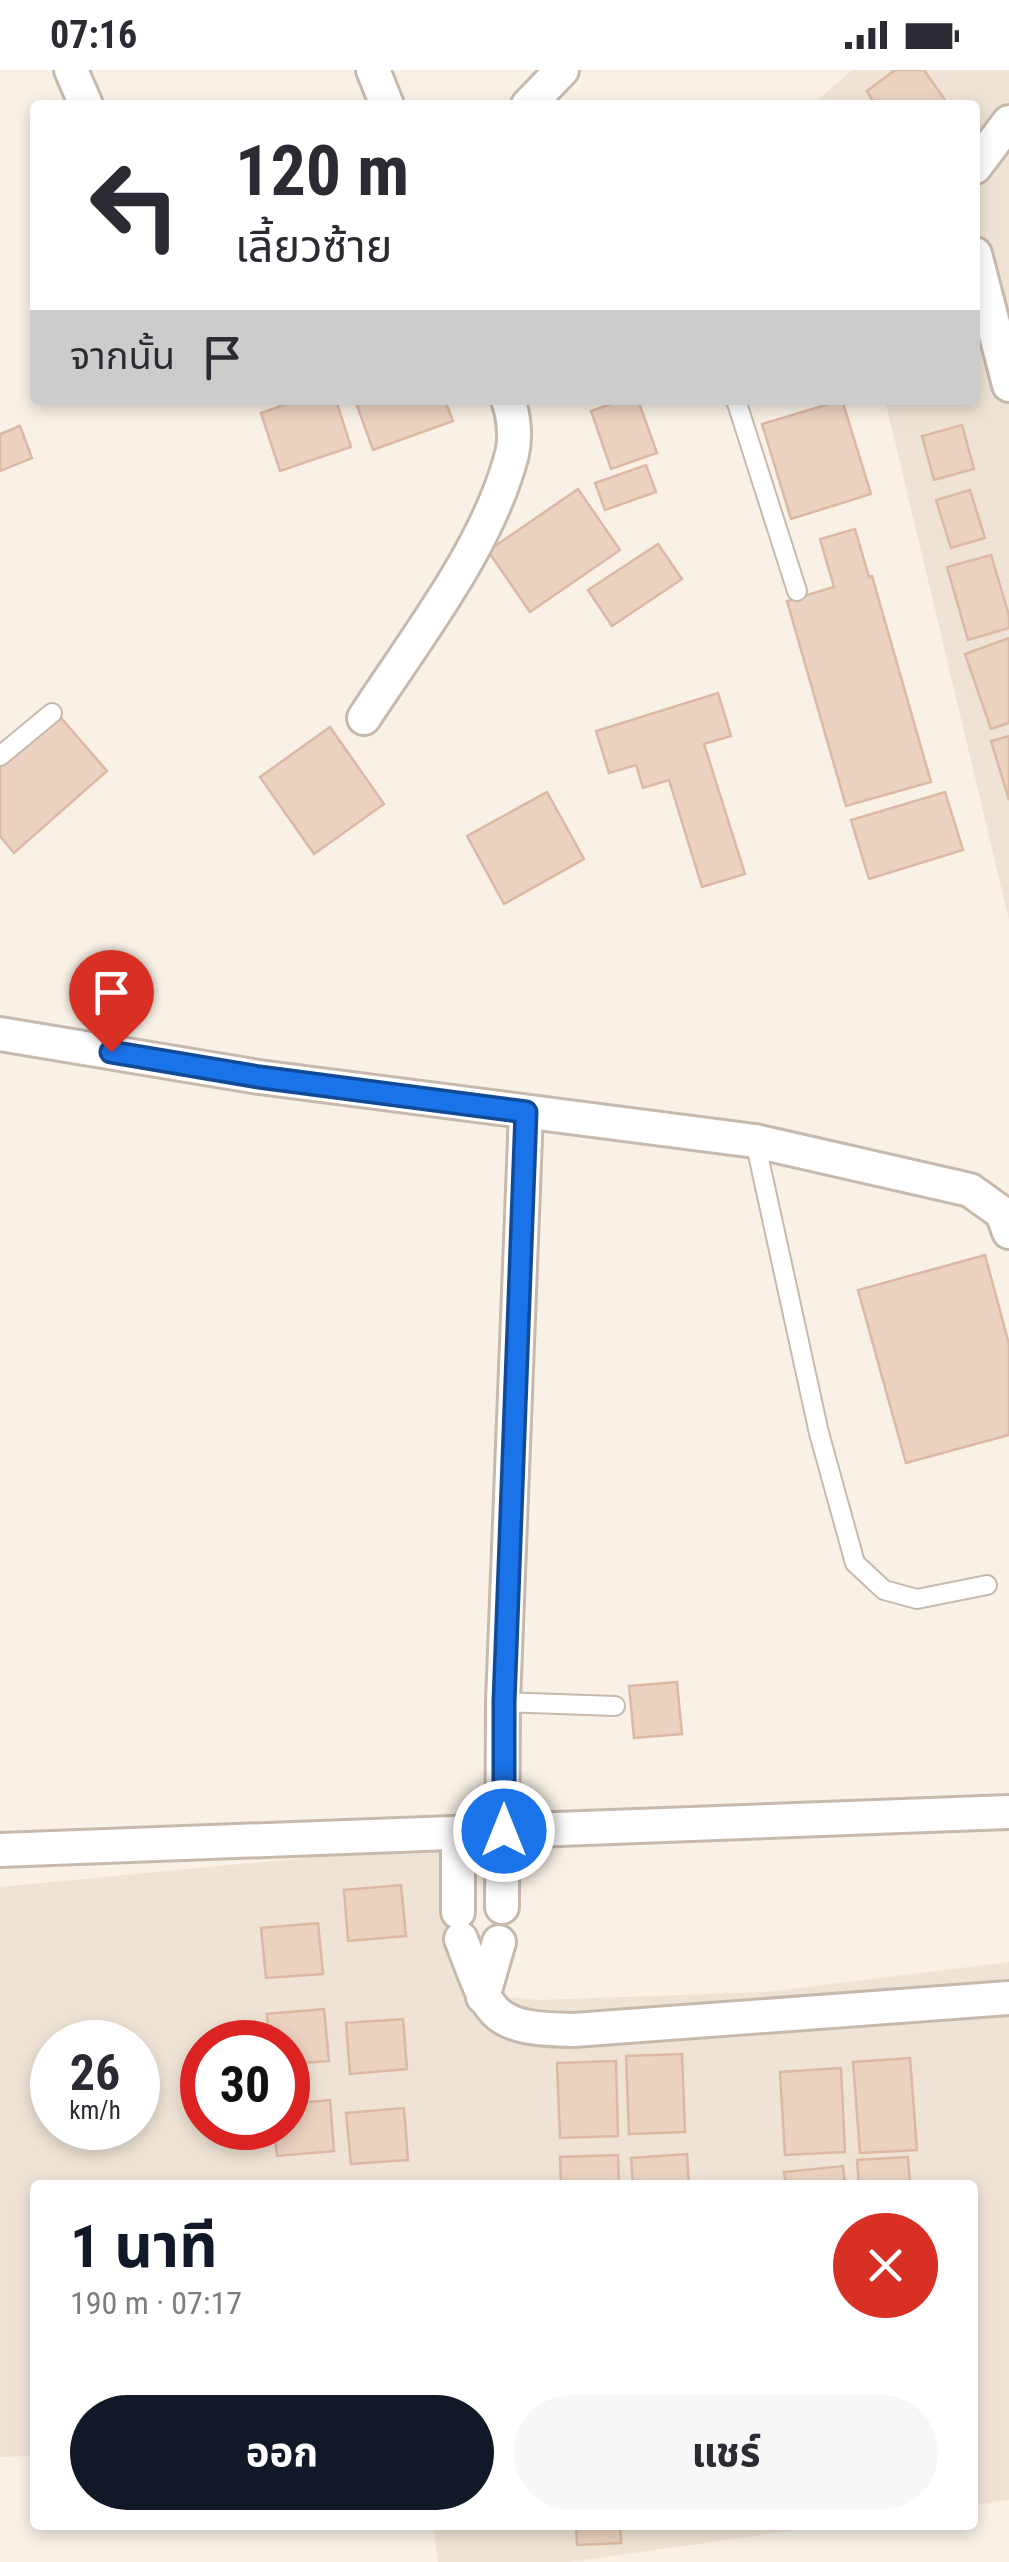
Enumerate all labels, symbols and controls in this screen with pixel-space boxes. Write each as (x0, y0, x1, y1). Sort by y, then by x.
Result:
text: 07:16 (50, 13, 137, 57)
text: 120 m (235, 130, 409, 212)
icon: left (70, 140, 200, 270)
text: เลี้ยวซ้าย (235, 220, 392, 273)
icon: arrive (195, 330, 250, 385)
text: จากนั้น (70, 334, 175, 378)
pin (69, 950, 154, 1053)
icon: arrive (84, 965, 139, 1020)
position arrow (452, 1779, 556, 1883)
speed limit sign: 30 (180, 2020, 310, 2150)
text: 26 (70, 2044, 120, 2102)
text: km/h (69, 2096, 121, 2125)
text: 1 นาที (70, 2211, 218, 2282)
button: close (833, 2213, 938, 2318)
text: 190 m · 07:17 (70, 2284, 242, 2322)
button: ออก (70, 2395, 494, 2510)
button: แชร์ (514, 2395, 938, 2510)

